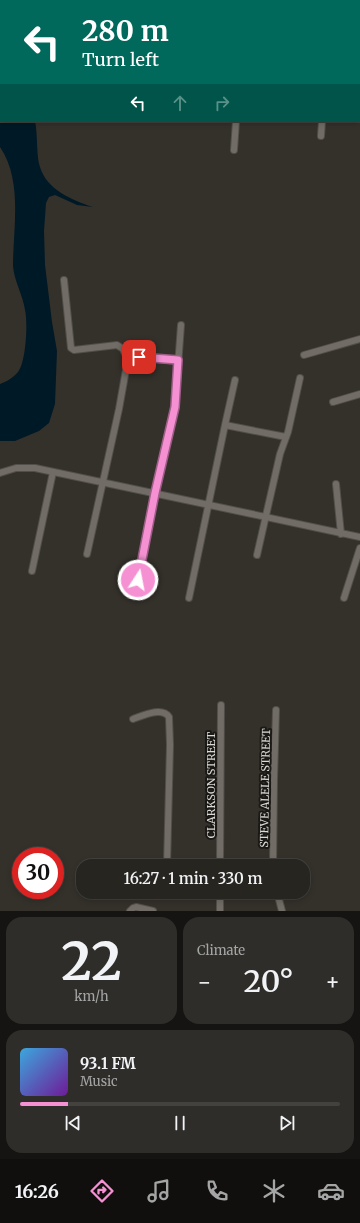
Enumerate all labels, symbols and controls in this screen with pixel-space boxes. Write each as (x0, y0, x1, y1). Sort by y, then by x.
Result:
text: 280 m (82, 13, 169, 49)
icon: left (16, 16, 68, 68)
text: Turn left (82, 48, 159, 71)
icon: left (127, 92, 149, 114)
icon: ahead (169, 92, 191, 114)
icon: right (211, 92, 233, 114)
pin (122, 340, 156, 374)
icon: arrive (128, 346, 150, 368)
position arrow (117, 559, 159, 601)
street label: STEVE ALELE STREET (257, 728, 273, 848)
street label: CLARKSON STREET (204, 732, 218, 838)
speed limit sign: 30 (12, 847, 64, 899)
text: 16:27 · 1 min · 330 m (124, 869, 262, 888)
text: 22 (61, 929, 122, 994)
text: Climate (197, 942, 245, 959)
text: 20° (243, 962, 294, 1000)
text: − (197, 968, 212, 996)
text: + (325, 968, 340, 996)
text: km/h (74, 988, 109, 1005)
text: 93.1 FM (80, 1054, 136, 1073)
text: Music (80, 1073, 118, 1090)
icon: previous (62, 1112, 84, 1134)
icon: pause (169, 1112, 191, 1134)
icon: next (276, 1112, 298, 1134)
icon: directions (88, 1177, 116, 1205)
icon: music (145, 1177, 173, 1205)
icon: phone (203, 1177, 231, 1205)
icon: climate (260, 1177, 288, 1205)
icon: car (317, 1177, 345, 1205)
text: 16:26 (15, 1180, 59, 1203)

